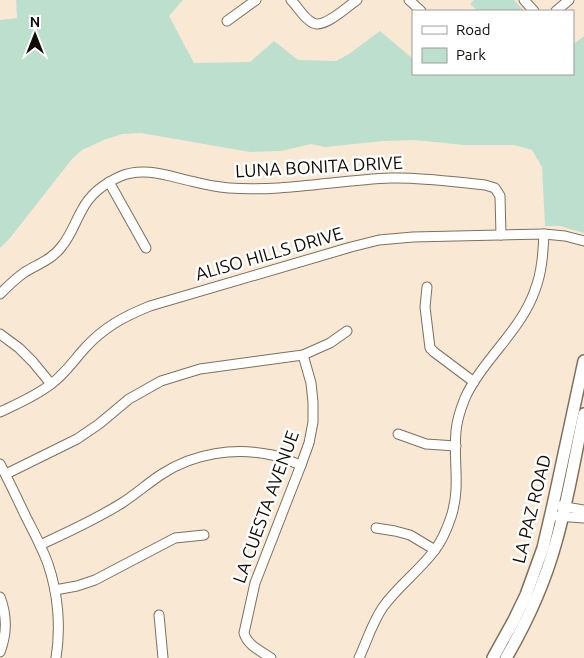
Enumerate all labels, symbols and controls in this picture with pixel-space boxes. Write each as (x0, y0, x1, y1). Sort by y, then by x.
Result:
north arrow (10, 10, 60, 60)
legend (412, 10, 574, 75)
text: N (30, 14, 40, 30)
text: Road (456, 21, 491, 38)
text: Park (456, 46, 486, 63)
street label: LUNA BONITA DRIVE (235, 152, 403, 180)
street label: ALISO HILLS DRIVE (193, 222, 345, 284)
street label: LA CUESTA AVENUE (228, 428, 302, 586)
street label: LA PAZ ROAD (508, 452, 554, 565)

